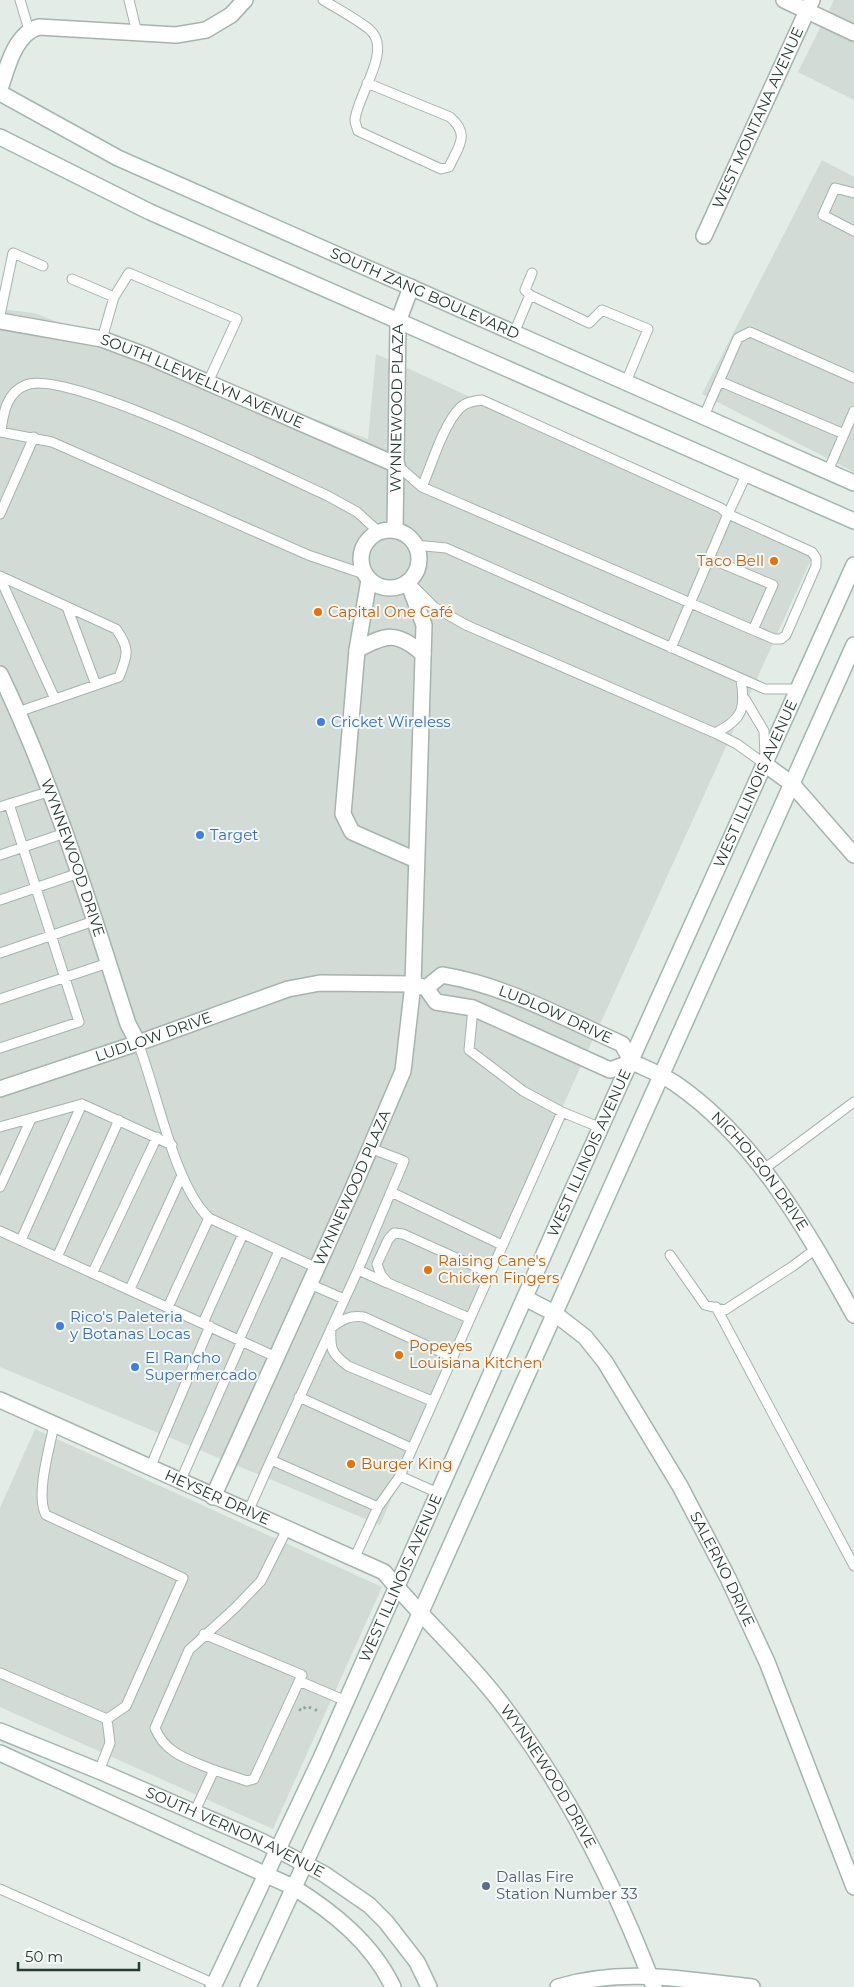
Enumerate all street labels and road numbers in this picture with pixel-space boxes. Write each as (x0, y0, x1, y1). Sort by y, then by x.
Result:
street label: WEST MONTANA AVENUE (708, 24, 807, 211)
street label: SOUTH ZANG BOULEVARD (327, 243, 523, 343)
street label: WYNNEWOOD PLAZA (386, 323, 407, 492)
street label: SOUTH LLEWELLYN AVENUE (98, 329, 307, 432)
street label: WEST ILLINOIS AVENUE (709, 697, 801, 870)
street label: WYNNEWOOD DRIVE (37, 776, 109, 939)
street label: LUDLOW DRIVE (496, 981, 616, 1047)
street label: LUDLOW DRIVE (92, 1007, 214, 1066)
street label: WEST ILLINOIS AVENUE (543, 1066, 635, 1240)
street label: WYNNEWOOD PLAZA (309, 1107, 394, 1269)
street label: NICHOLSON DRIVE (707, 1107, 813, 1234)
street label: HEYSER DRIVE (162, 1465, 273, 1529)
street label: WEST ILLINOIS AVENUE (355, 1491, 446, 1665)
street label: SALERNO DRIVE (686, 1508, 759, 1630)
street label: WYNNEWOOD DRIVE (497, 1701, 601, 1851)
street label: SOUTH VERNON AVENUE (143, 1782, 328, 1882)

